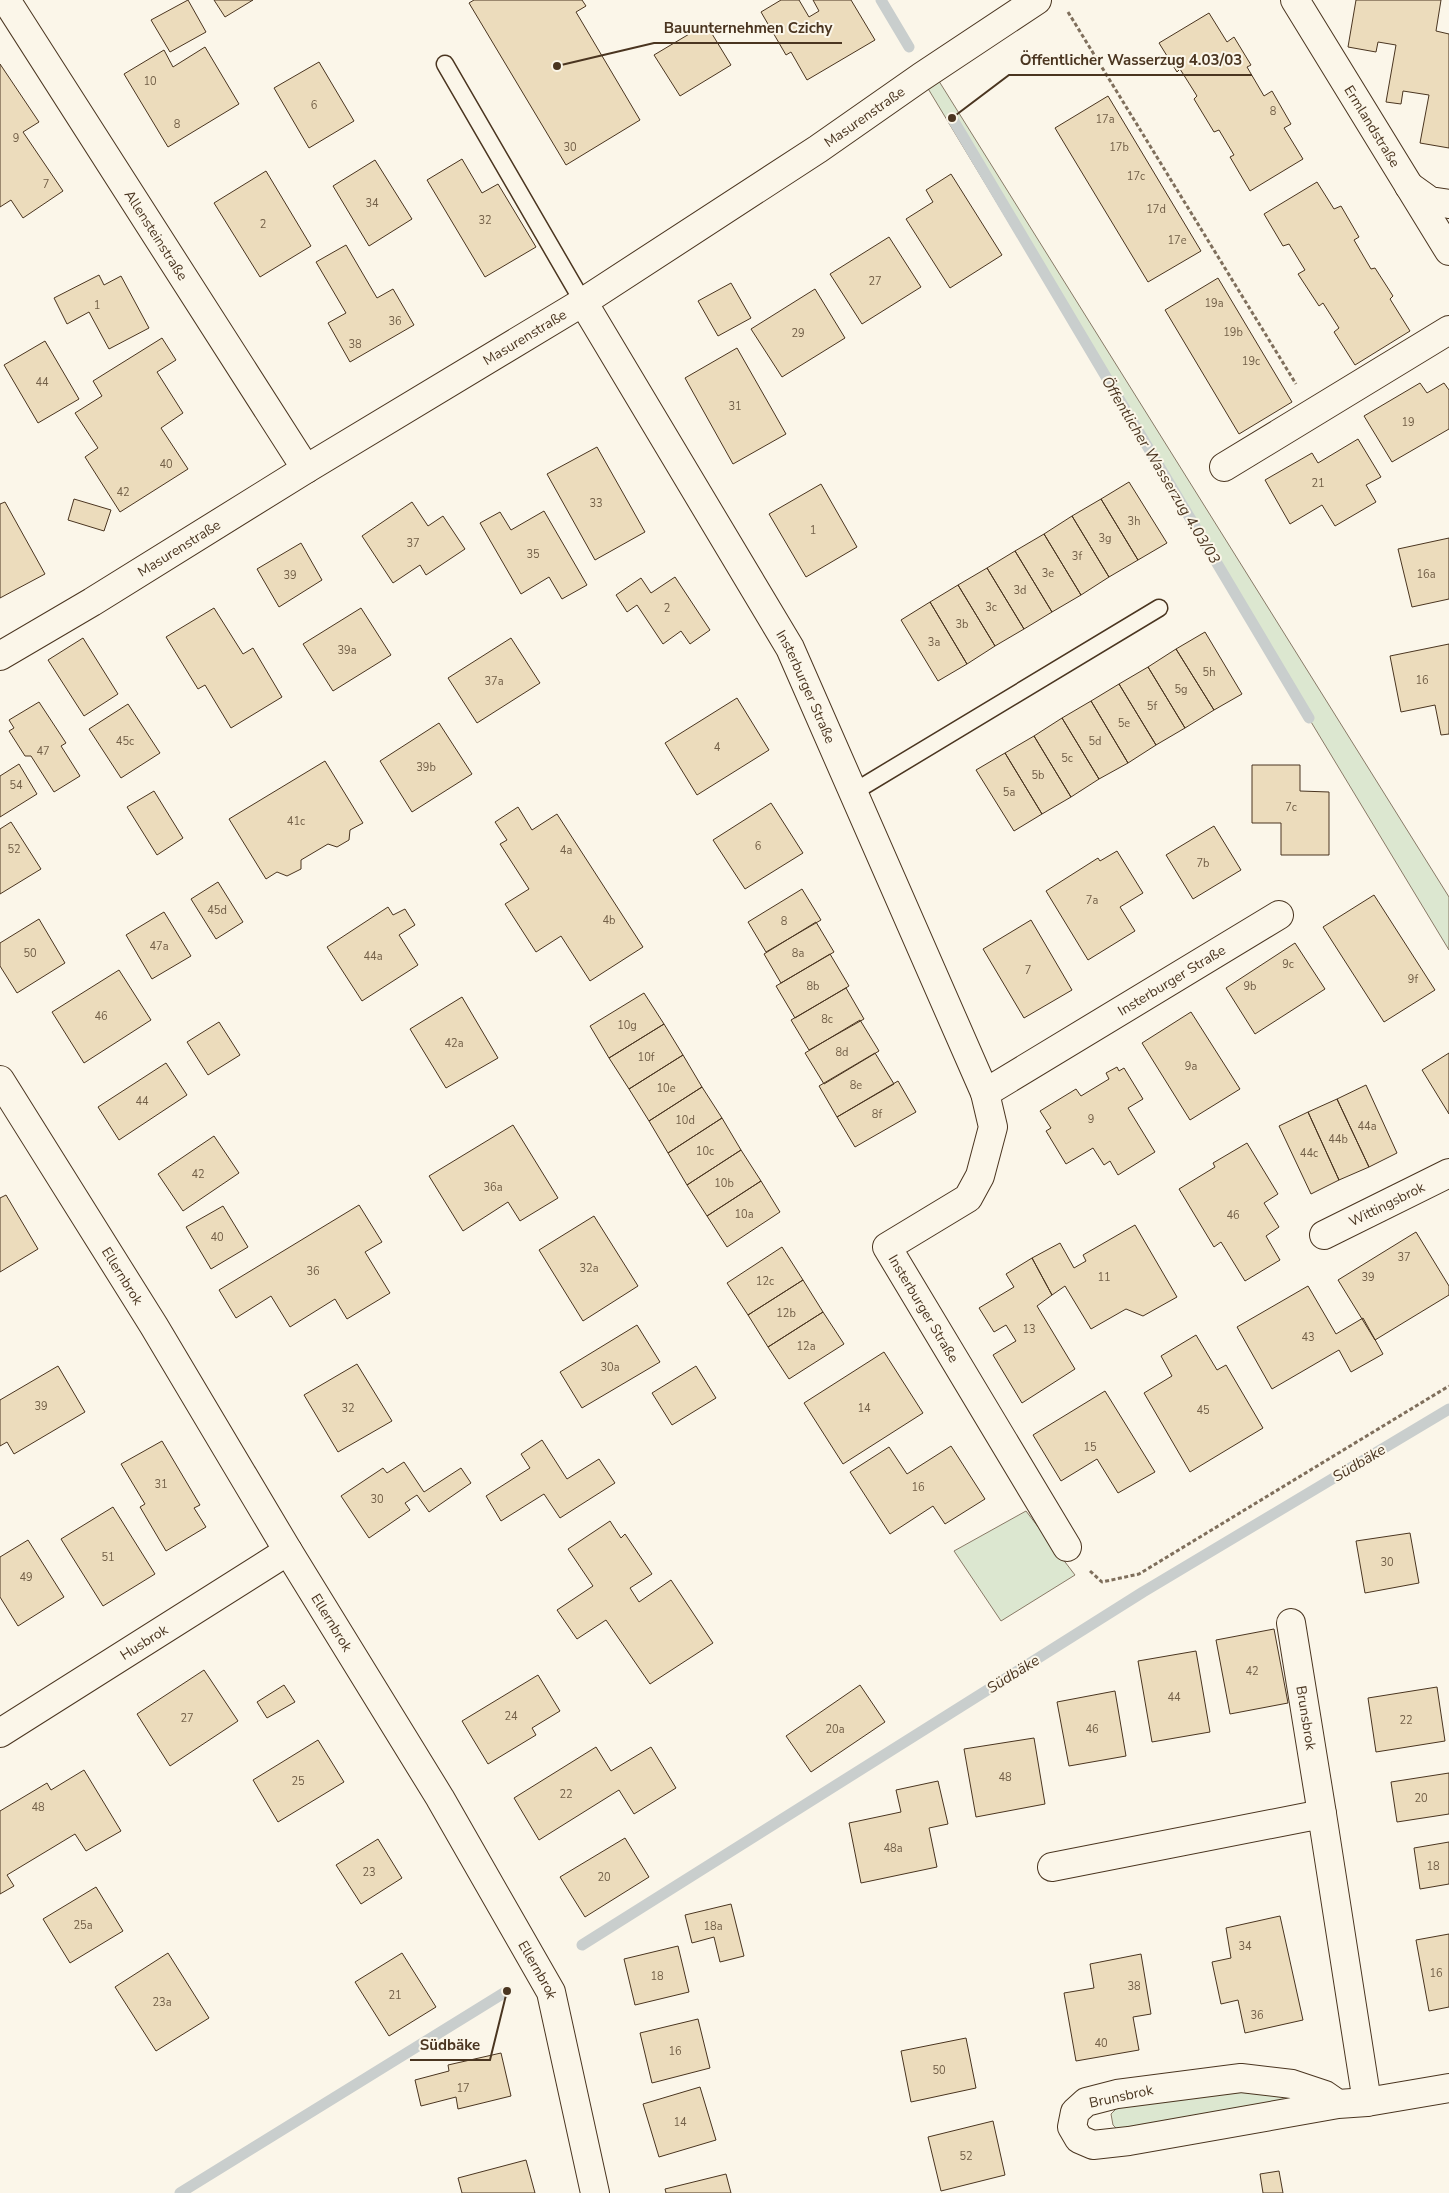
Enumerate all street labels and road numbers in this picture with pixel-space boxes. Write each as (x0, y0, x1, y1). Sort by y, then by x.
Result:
street label: Masurenstraße (820, 82, 909, 152)
street label: Ermlandstraße (1340, 82, 1404, 171)
street label: Allensteinstraße (120, 186, 192, 284)
street label: Masurenstraße (480, 305, 570, 370)
street label: Masurenstraße (134, 515, 224, 581)
street label: Insterburger Straße (771, 627, 840, 747)
street label: Insterburger Straße (1114, 941, 1229, 1020)
street label: Wittingsbrok (1346, 1177, 1429, 1231)
street label: Ellernbrok (97, 1244, 148, 1309)
street label: Insterburger Straße (884, 1251, 963, 1366)
street label: Ellernbrok (306, 1590, 357, 1656)
street label: Husbrok (116, 1620, 172, 1665)
street label: Brunsbrok (1291, 1684, 1321, 1752)
street label: Ellernbrok (514, 1937, 561, 2002)
street label: Brunsbrok (1087, 2080, 1156, 2113)

